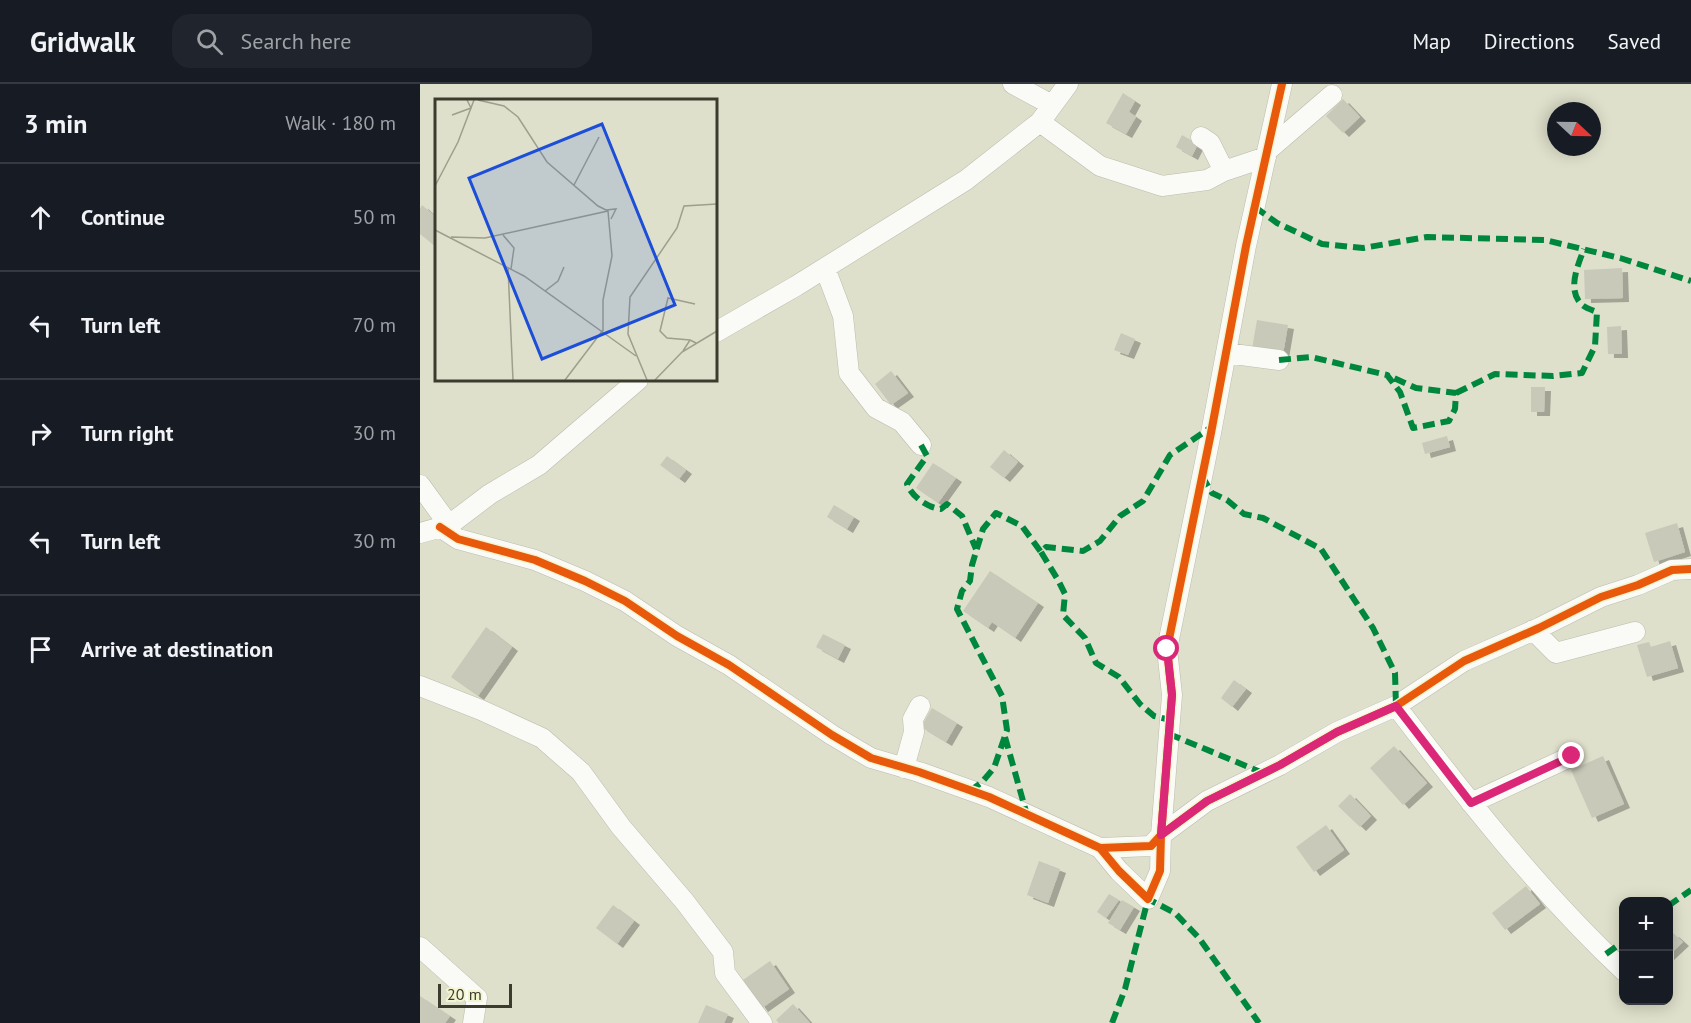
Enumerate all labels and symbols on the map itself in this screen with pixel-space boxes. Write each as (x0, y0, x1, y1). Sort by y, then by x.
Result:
inset map (435, 99, 717, 381)
north arrow (1547, 102, 1601, 156)
route start (1153, 635, 1179, 661)
route end (1558, 742, 1584, 768)
scale bar (438, 981, 512, 1008)

